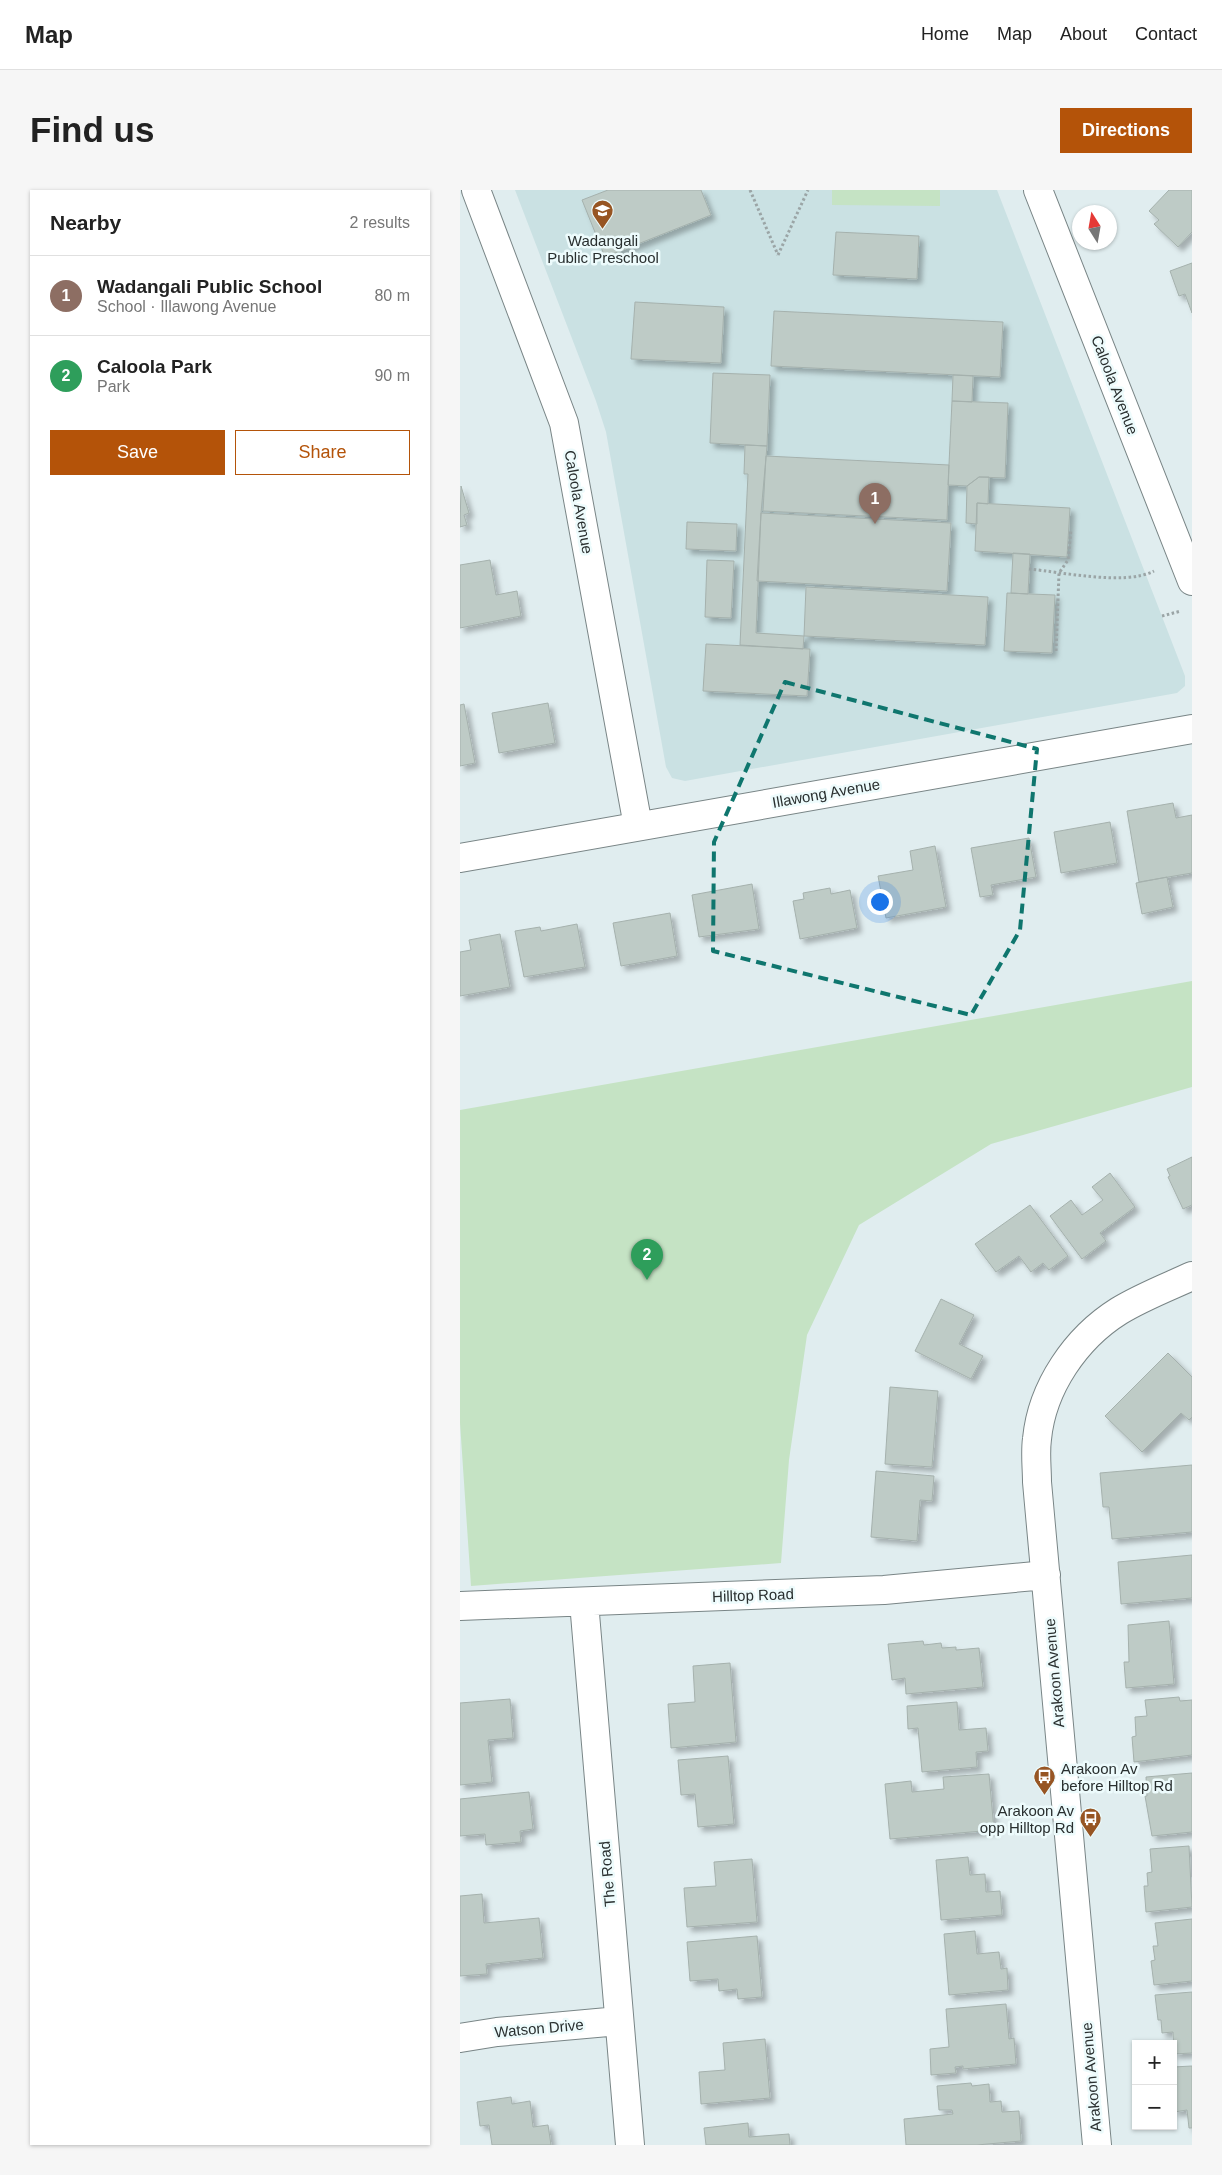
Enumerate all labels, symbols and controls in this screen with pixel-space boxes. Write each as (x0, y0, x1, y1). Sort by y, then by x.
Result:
text: Map (25, 21, 73, 48)
text: Home (921, 24, 969, 44)
text: Map (997, 24, 1032, 44)
text: About (1060, 24, 1107, 44)
text: Contact (1135, 24, 1197, 44)
button: Directions (1060, 108, 1192, 153)
text: Find us (30, 110, 154, 149)
school or university icon: Wadangali Public Preschool (591, 199, 615, 230)
north arrow (1072, 205, 1117, 250)
text: Nearby (50, 211, 121, 234)
text: 2 results (350, 214, 410, 231)
place label: Wadangali Public Preschool (547, 232, 659, 266)
text: Wadangali Public School (97, 276, 322, 297)
text: 1 (62, 287, 70, 304)
text: 80 m (374, 287, 410, 304)
text: School · Illawong Avenue (97, 298, 276, 315)
street label: Caloola Avenue (1088, 333, 1142, 437)
text: Caloola Park (97, 356, 212, 377)
text: 2 (62, 367, 70, 384)
text: 90 m (374, 367, 410, 384)
text: Park (97, 378, 130, 395)
button: Save (50, 430, 225, 475)
button: Share (235, 430, 410, 475)
street label: Caloola Avenue (562, 449, 596, 555)
pin: 1 (859, 483, 891, 524)
street label: Illawong Avenue (771, 775, 881, 811)
your location (867, 889, 893, 915)
pin: 2 (631, 1239, 663, 1280)
street label: Hilltop Road (712, 1585, 794, 1605)
street label: Arakoon Avenue (1041, 1618, 1067, 1728)
place label: Arakoon Av before Hilltop Rd (1061, 1760, 1173, 1794)
bus stop icon: Arakoon Av before Hilltop Rd (1033, 1765, 1057, 1796)
place label: Arakoon Av opp Hilltop Rd (980, 1802, 1074, 1836)
bus stop icon: Arakoon Av opp Hilltop Rd (1078, 1807, 1102, 1838)
street label: The Road (596, 1840, 618, 1908)
street label: Watson Drive (494, 2016, 584, 2040)
street label: Arakoon Avenue (1078, 2022, 1104, 2132)
map controls (1132, 2040, 1177, 2130)
button: + (1132, 2040, 1177, 2085)
button: − (1132, 2085, 1177, 2130)

